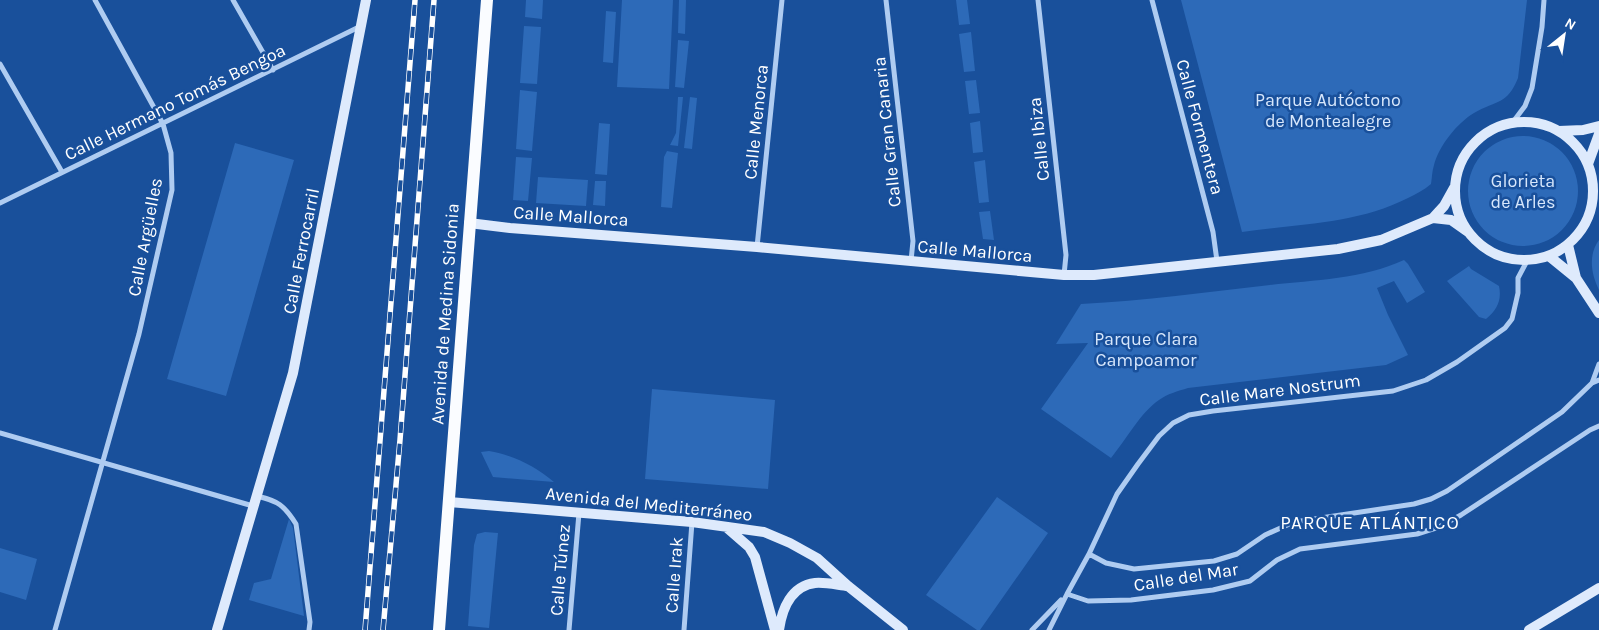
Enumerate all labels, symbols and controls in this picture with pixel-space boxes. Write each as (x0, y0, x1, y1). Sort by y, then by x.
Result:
north arrow (1539, 10, 1589, 60)
text: N (1562, 14, 1579, 34)
street label: Calle Hermano Tomás Bengoa (61, 39, 289, 165)
street label: Calle Gran Canaria (868, 56, 906, 208)
street label: Calle Formentera (1171, 57, 1229, 197)
street label: Calle Menorca (739, 63, 773, 181)
park label: Parque Autóctono de Montealegre (1255, 89, 1401, 132)
street label: Calle Ibiza (1024, 96, 1054, 182)
park label: Glorieta de Arles (1491, 170, 1555, 213)
street label: Calle Argüelles (123, 176, 167, 298)
street label: Calle Ferrocarril (278, 186, 324, 316)
street label: Calle Mallorca (513, 201, 629, 231)
street label: Avenida de Medina Sidonia (426, 203, 464, 425)
street label: Calle Mallorca (917, 235, 1033, 267)
park label: Parque Clara Campoamor (1094, 328, 1198, 371)
street label: Calle Mare Nostrum (1198, 369, 1362, 411)
street label: Avenida del Mediterráneo (544, 482, 754, 526)
district label: PARQUE ATLÁNTICO (1280, 511, 1460, 534)
street label: Calle Túnez (545, 523, 575, 617)
street label: Calle Irak (660, 536, 688, 614)
street label: Calle del Mar (1132, 558, 1240, 596)

